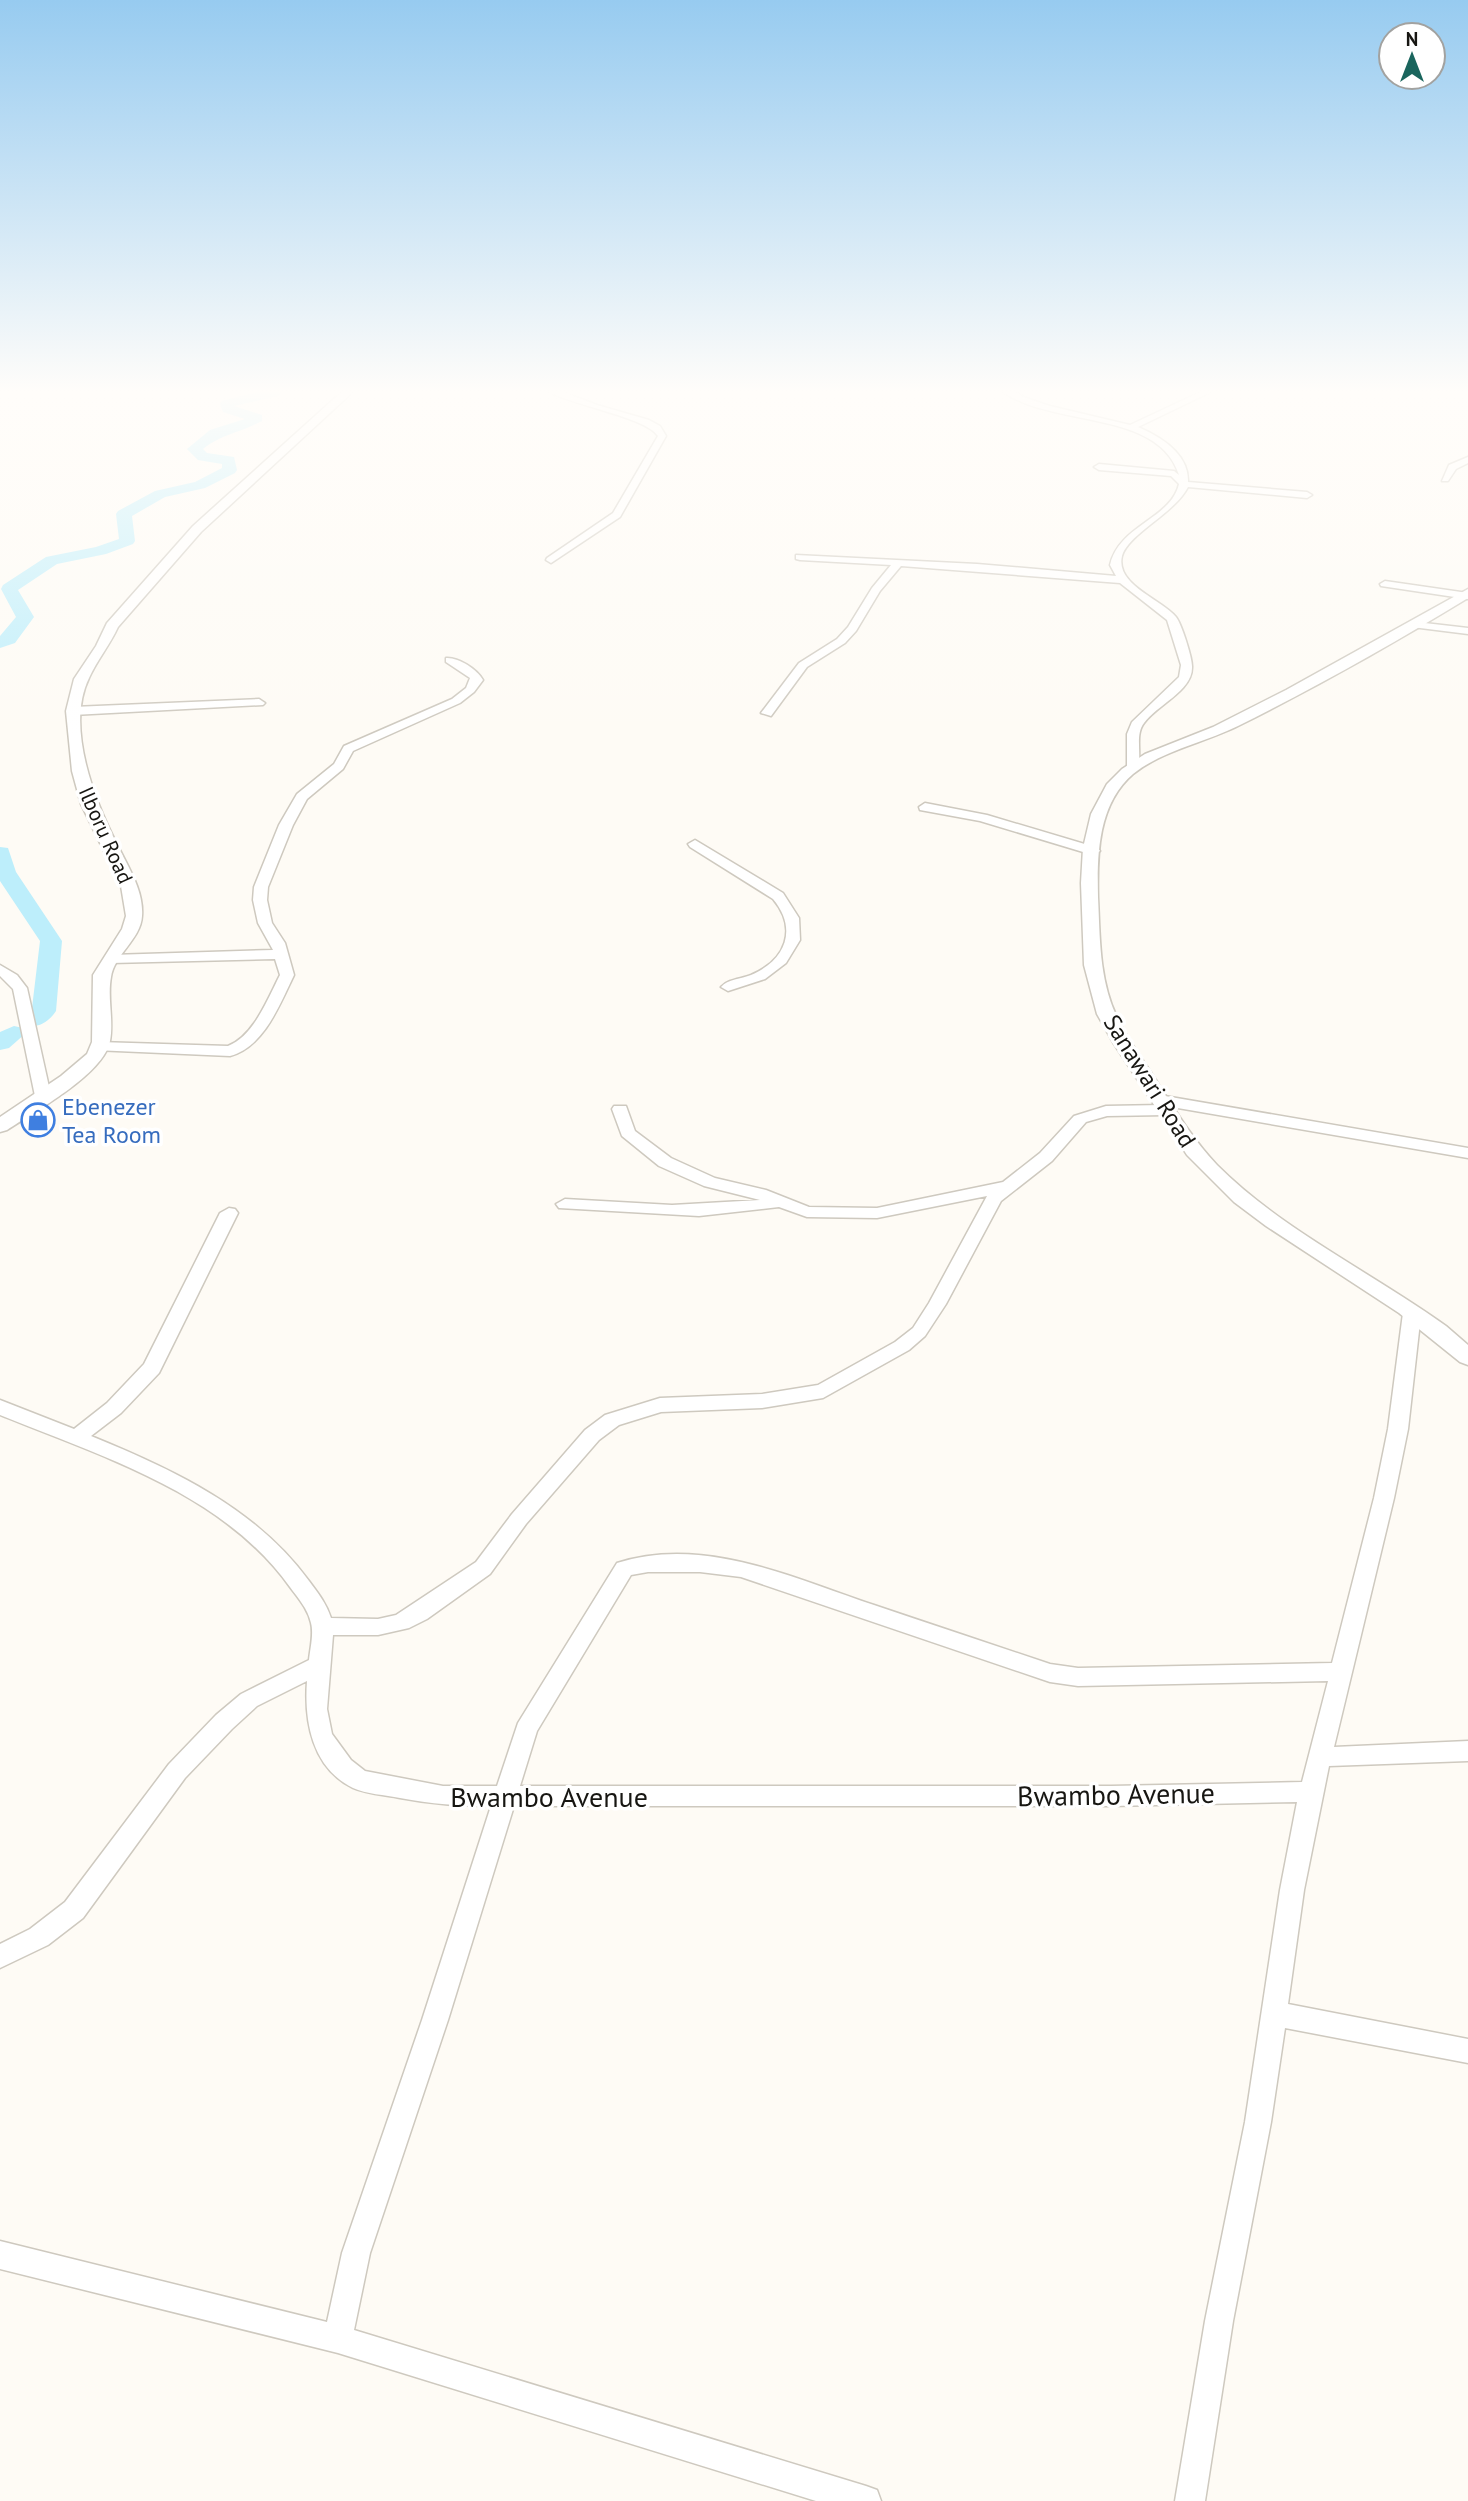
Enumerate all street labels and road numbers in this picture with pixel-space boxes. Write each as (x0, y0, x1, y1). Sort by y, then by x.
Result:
street label: Ilboru Road (73, 782, 139, 888)
street label: Sanawari Road (1097, 1009, 1203, 1153)
street label: Bwambo Avenue (1017, 1774, 1215, 1814)
street label: Bwambo Avenue (450, 1778, 648, 1815)

